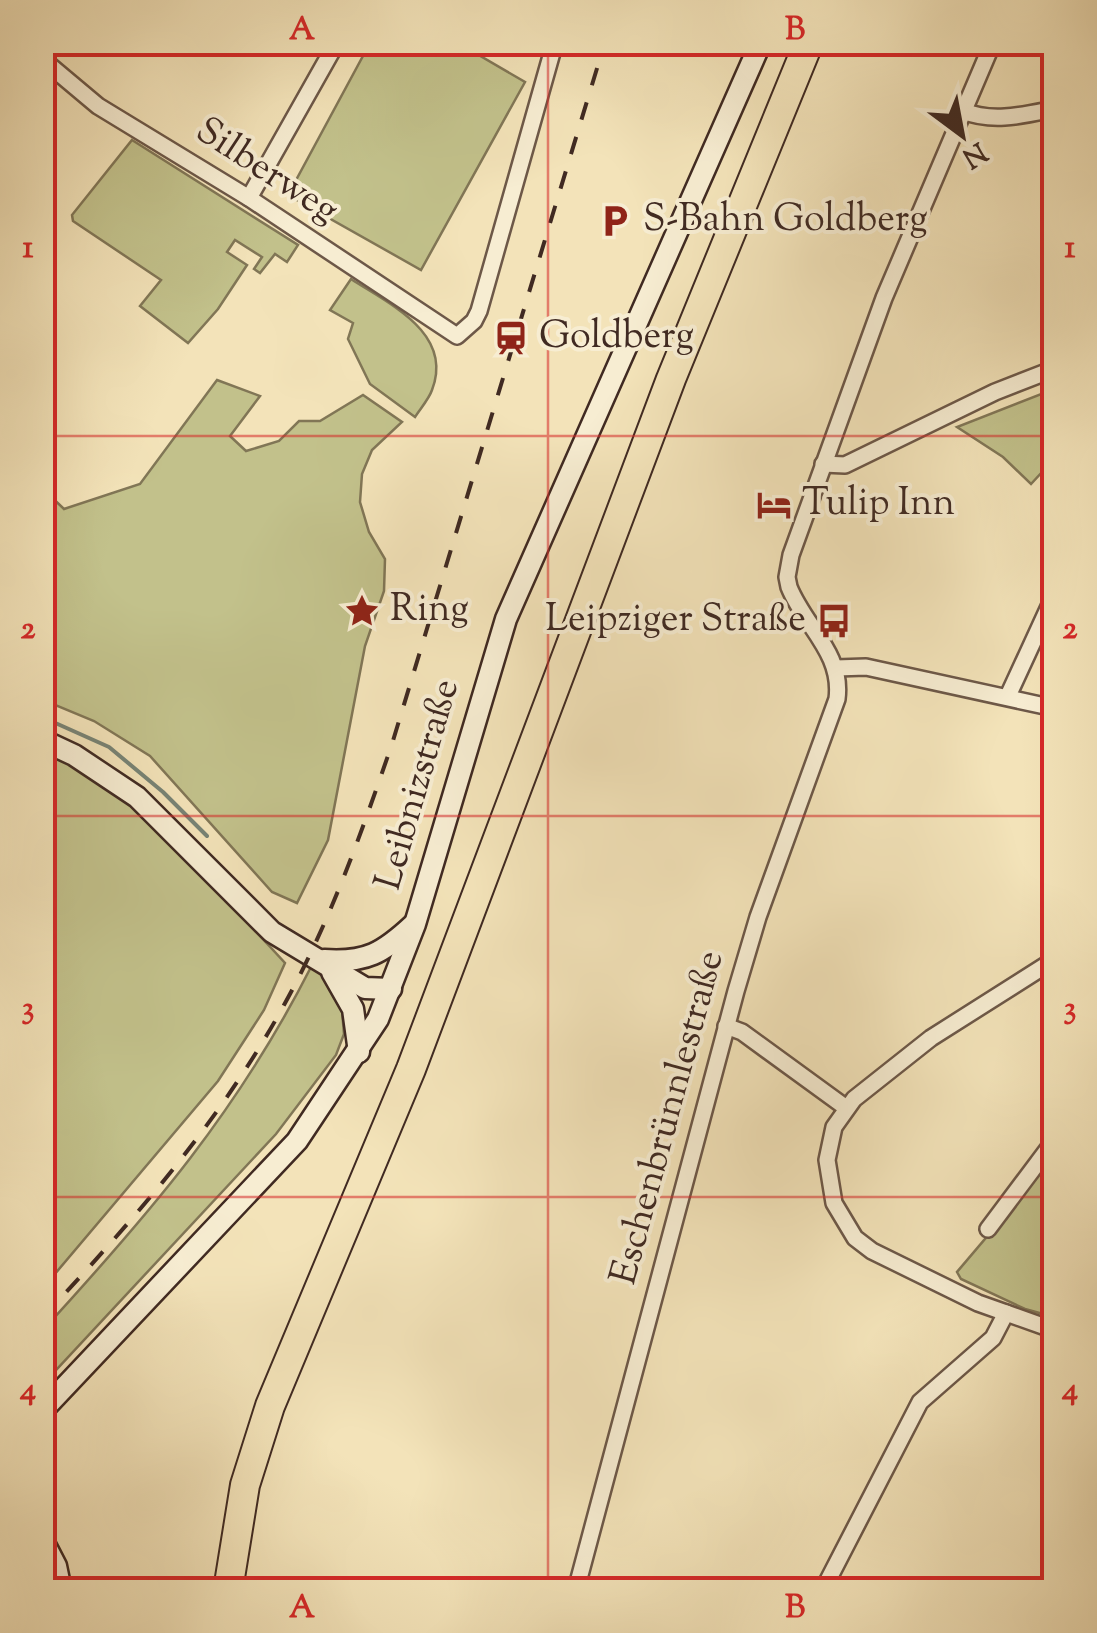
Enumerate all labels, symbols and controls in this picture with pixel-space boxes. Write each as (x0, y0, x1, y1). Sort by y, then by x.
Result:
text: A (289, 8, 315, 54)
text: B (785, 8, 805, 54)
north arrow (912, 85, 1012, 185)
street label: Silberweg (184, 106, 348, 238)
text: N (954, 131, 994, 177)
place label: S-Bahn Goldberg (643, 194, 928, 248)
parking icon: S-Bahn Goldberg (596, 202, 634, 240)
text: 1 (23, 226, 34, 272)
text: 1 (1065, 226, 1076, 272)
place label: Goldberg (539, 311, 694, 365)
station icon: Goldberg (492, 319, 530, 357)
place label: Tulip Inn (802, 478, 955, 532)
hotel icon: Tulip Inn (755, 486, 793, 524)
place label: Ring (390, 584, 469, 638)
place icon: Ring (343, 592, 381, 630)
place label: Leipziger Straße (545, 594, 806, 648)
bus stop icon: Leipziger Straße (815, 602, 853, 640)
text: 2 (21, 607, 36, 653)
text: 2 (1063, 607, 1078, 653)
street label: Leibnizstraße (363, 673, 475, 897)
street label: Eschenbrünnlestraße (598, 945, 740, 1291)
text: 3 (22, 987, 34, 1033)
text: 3 (1064, 987, 1076, 1033)
text: 4 (19, 1368, 36, 1414)
text: 4 (1061, 1368, 1078, 1414)
text: A (289, 1586, 315, 1632)
text: B (785, 1586, 805, 1632)

